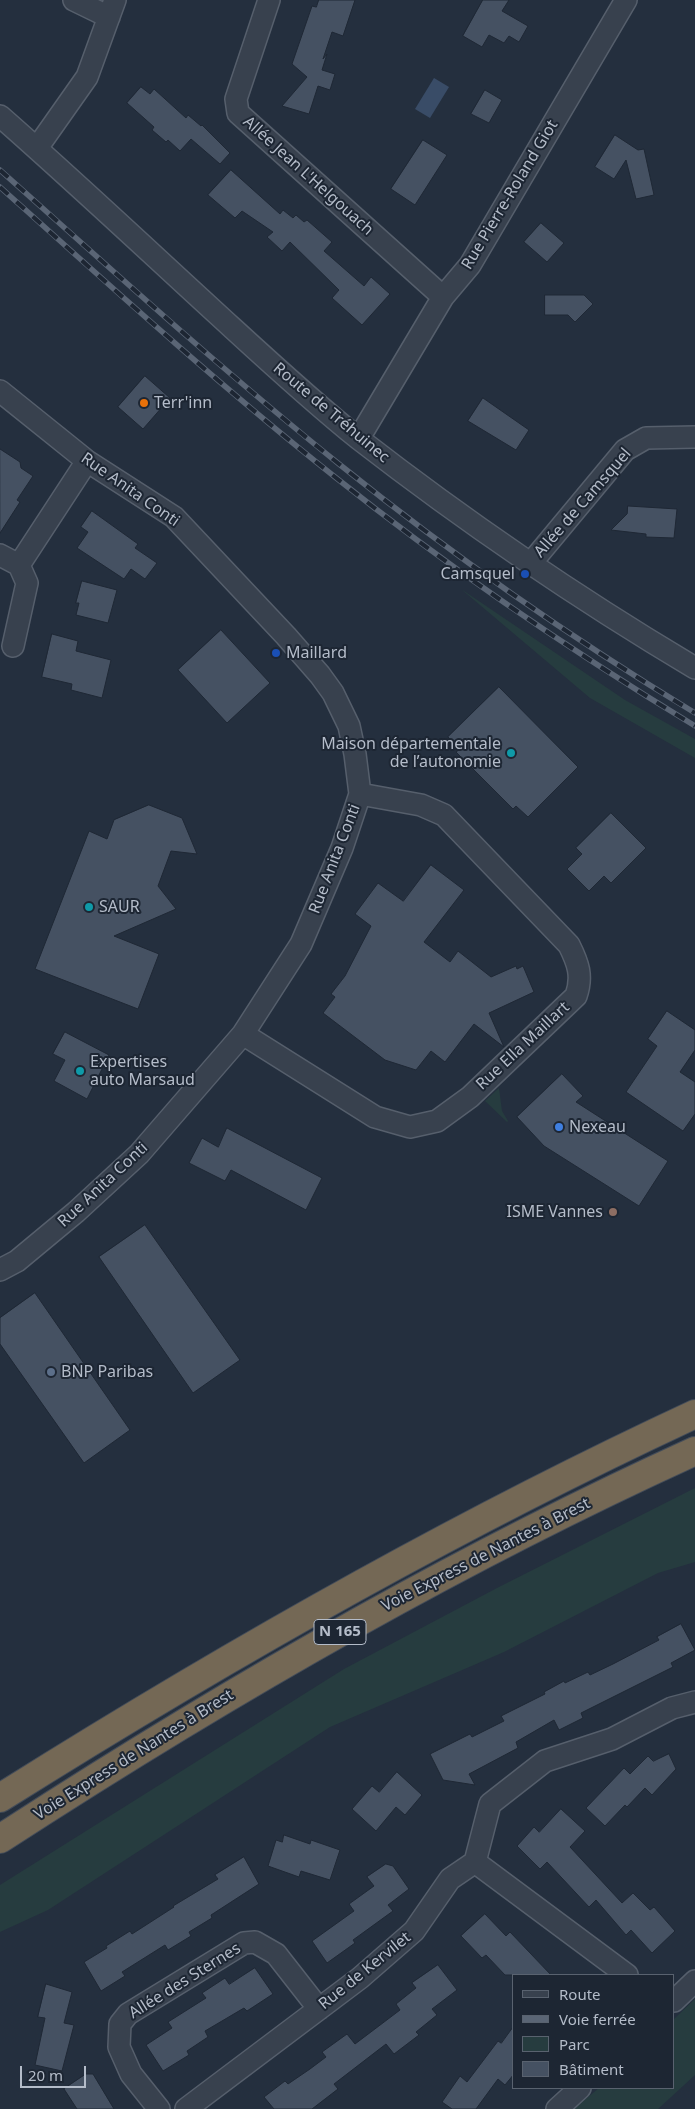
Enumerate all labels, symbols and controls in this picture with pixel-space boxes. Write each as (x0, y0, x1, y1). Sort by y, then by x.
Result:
street label: Allée Jean L'Helgouach (239, 112, 377, 240)
street label: Rue Pierre-Roland Giot (458, 117, 562, 273)
street label: Route de Tréhuinec (269, 359, 393, 467)
place label: Terr'inn (154, 393, 212, 413)
marker: Terr'inn (138, 397, 150, 409)
street label: Allée de Camsquel (530, 445, 636, 561)
street label: Rue Anita Conti (77, 449, 183, 531)
place label: Camsquel (440, 564, 515, 584)
marker: Camsquel (519, 568, 531, 580)
place label: Maillard (286, 643, 347, 663)
marker: Maillard (270, 647, 282, 659)
place label: Maison départementale de l’autonomie (321, 734, 501, 772)
marker: Maison départementale de l’autonomie (505, 747, 517, 759)
street label: Rue Anita Conti (305, 802, 365, 916)
place label: SAUR (99, 897, 140, 917)
marker: SAUR (83, 901, 95, 913)
street label: Rue Ella Maillart (472, 998, 574, 1094)
place label: Expertises auto Marsaud (90, 1052, 195, 1090)
marker: Expertises auto Marsaud (74, 1065, 86, 1077)
place label: Nexeau (569, 1117, 626, 1137)
marker: Nexeau (553, 1121, 565, 1133)
street label: Rue Anita Conti (54, 1139, 152, 1231)
place label: ISME Vannes (507, 1202, 603, 1222)
marker: ISME Vannes (607, 1206, 619, 1218)
place label: BNP Paribas (61, 1362, 153, 1382)
marker: BNP Paribas (45, 1366, 57, 1378)
street label: Voie Express de Nantes à Brest (379, 1494, 593, 1616)
road number: N 165 (314, 1620, 366, 1644)
street label: Voie Express de Nantes à Brest (31, 1686, 237, 1824)
street label: Rue de Kervilet (315, 1928, 415, 2014)
street label: Allée des Sternes (126, 1939, 244, 2023)
legend (512, 1974, 675, 2089)
text: Route (559, 1984, 601, 2004)
text: Voie ferrée (559, 2009, 636, 2029)
text: Parc (559, 2034, 590, 2054)
scale bar (22, 2056, 89, 2088)
text: Bâtiment (559, 2059, 624, 2079)
text: 20 m (28, 2065, 63, 2085)

